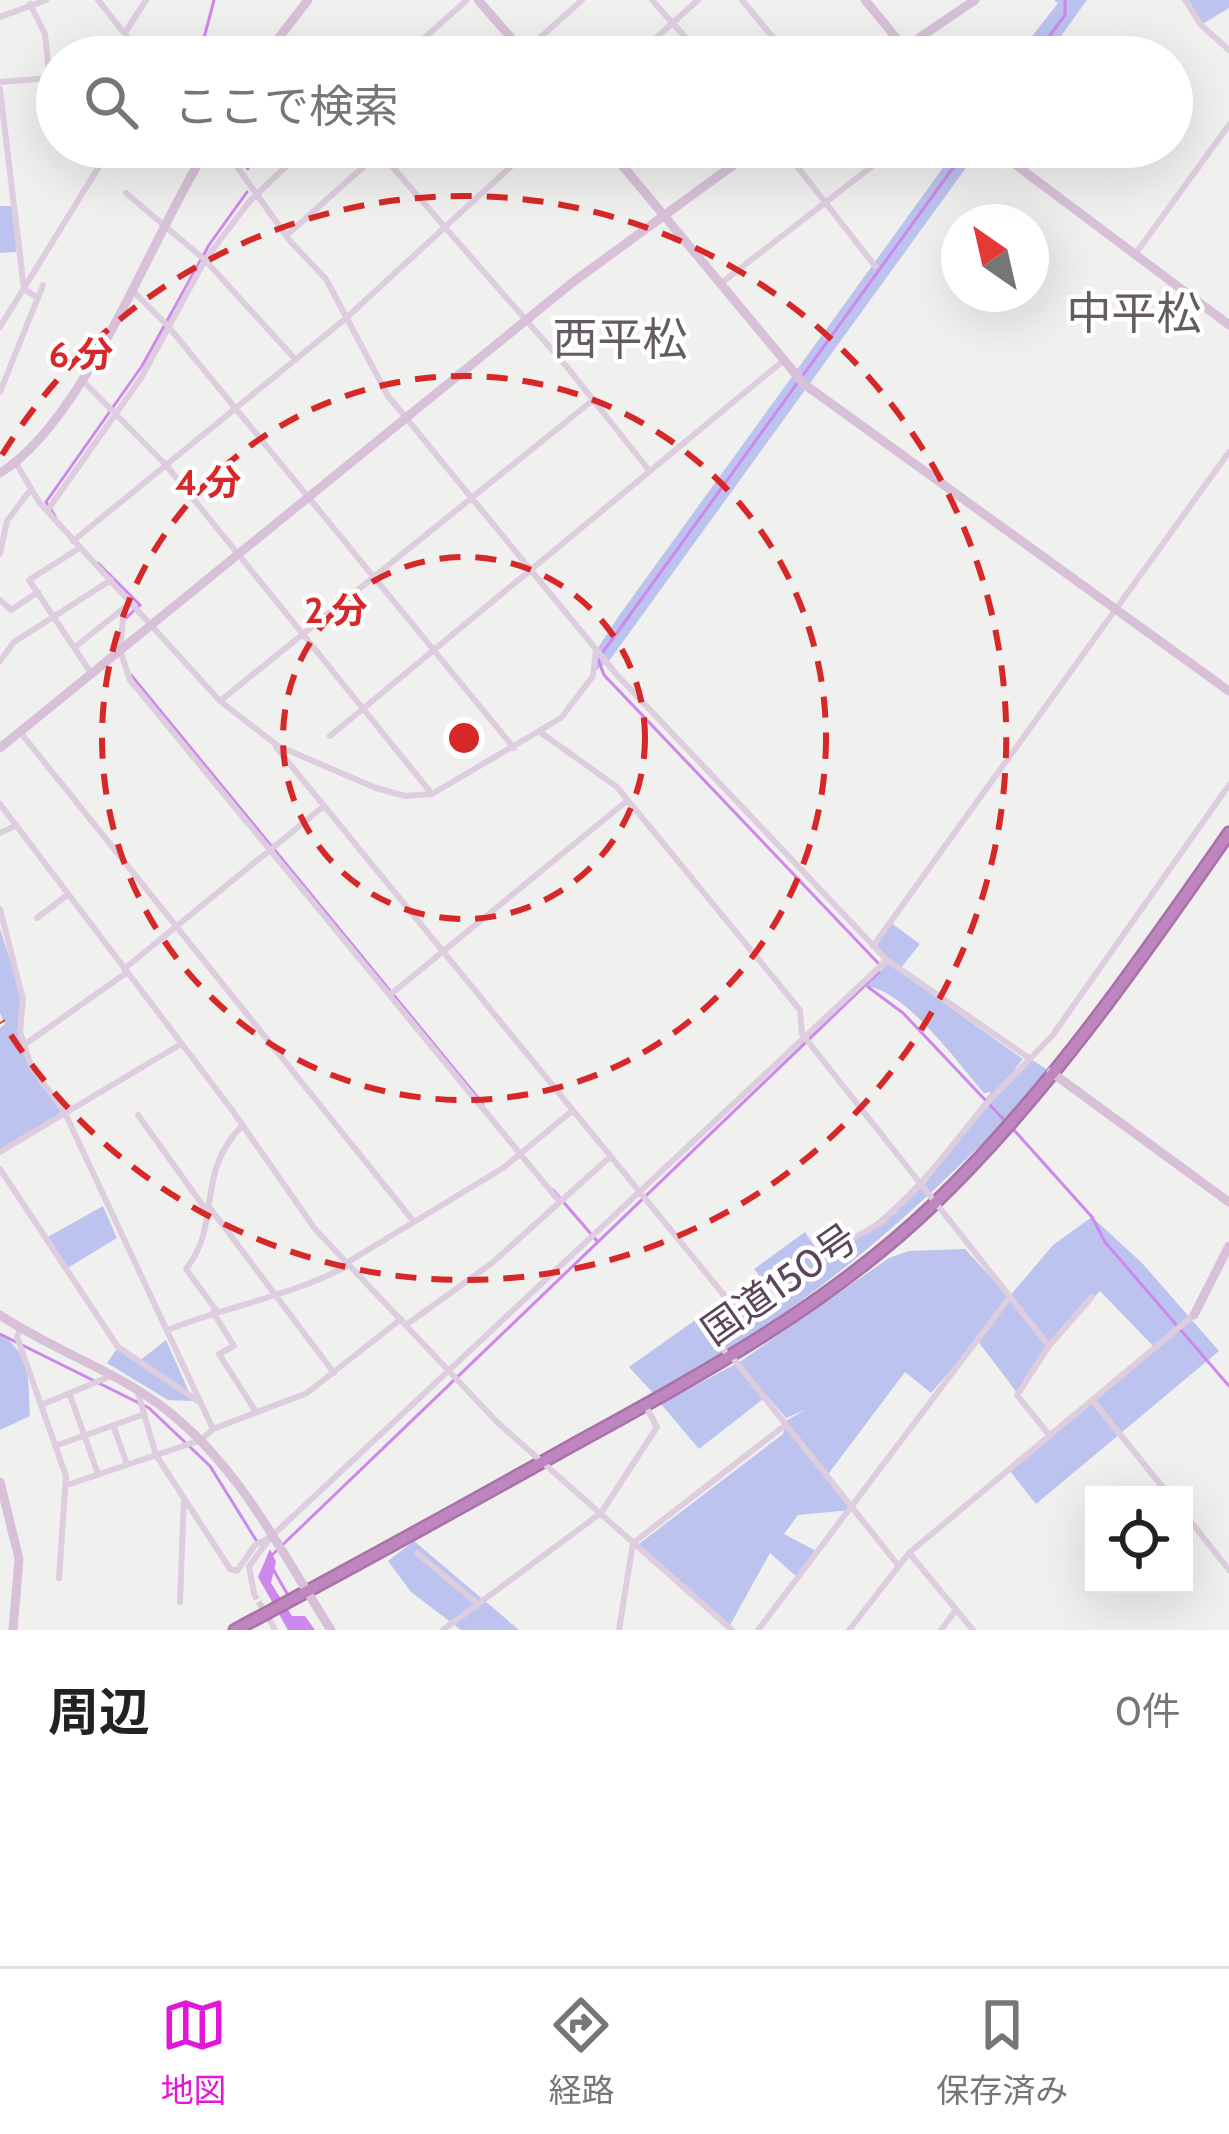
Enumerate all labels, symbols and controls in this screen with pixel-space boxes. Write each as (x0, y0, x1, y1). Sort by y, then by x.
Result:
search box (36, 36, 1193, 168)
icon: search (78, 69, 144, 135)
text: ここで検索 (174, 79, 399, 133)
north arrow (941, 204, 1049, 312)
district label: 中平松 (1066, 286, 1202, 340)
district label: 西平松 (552, 312, 688, 366)
text: 6 分 (49, 332, 113, 376)
text: 4 分 (175, 460, 241, 504)
text: 2 分 (304, 588, 368, 632)
centre of rings (443, 717, 485, 759)
street label: 国道150号 (692, 1213, 866, 1355)
map controls (1085, 1486, 1193, 1594)
button: locate (1085, 1486, 1193, 1594)
text: 周辺 (48, 1681, 150, 1743)
text: 0件 (1115, 1687, 1181, 1735)
tab: 地図 (161, 1992, 227, 2112)
tab: 経路 (548, 1992, 614, 2112)
tab: 保存済み (936, 1992, 1068, 2112)

